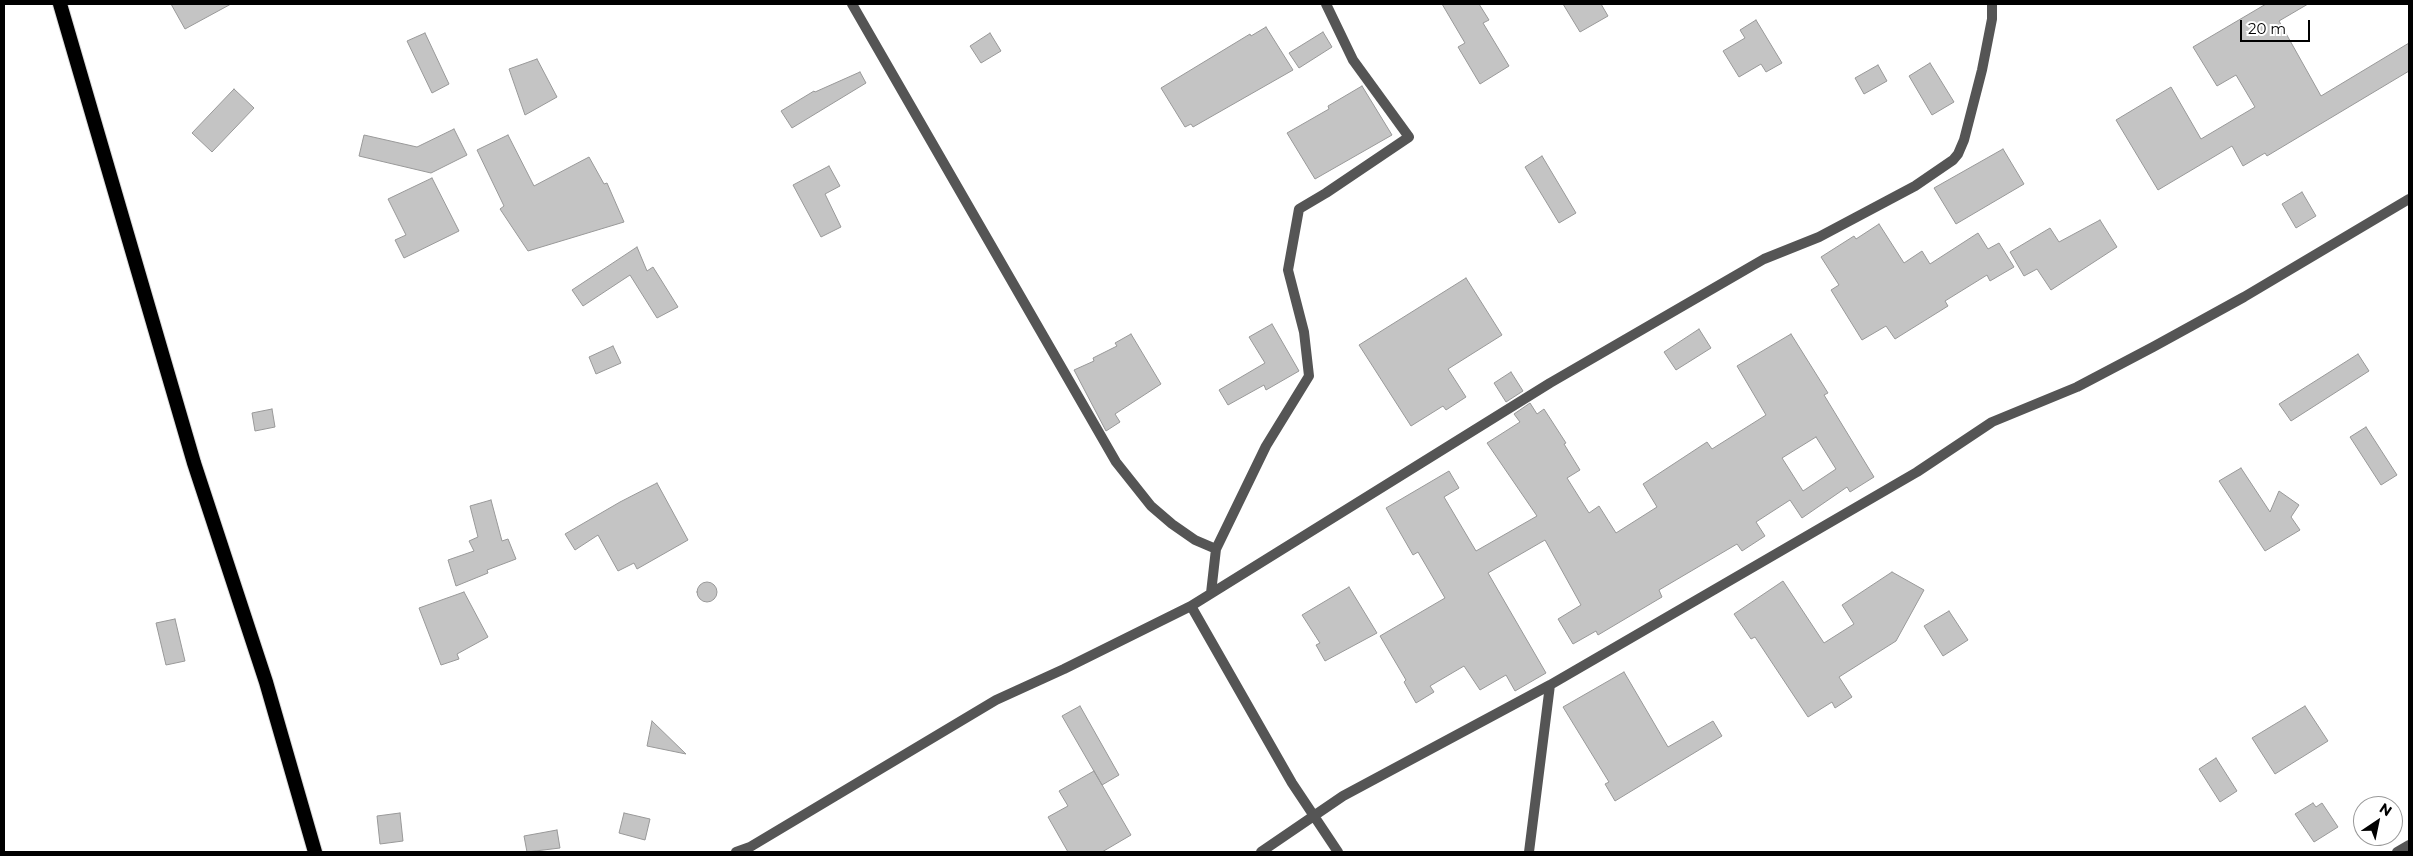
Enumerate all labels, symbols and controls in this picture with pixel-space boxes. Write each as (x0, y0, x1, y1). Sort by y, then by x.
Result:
scale bar (2243, 10, 2313, 42)
text: 20 m (2248, 19, 2286, 38)
north arrow (2353, 796, 2403, 846)
text: N (2376, 799, 2396, 820)

